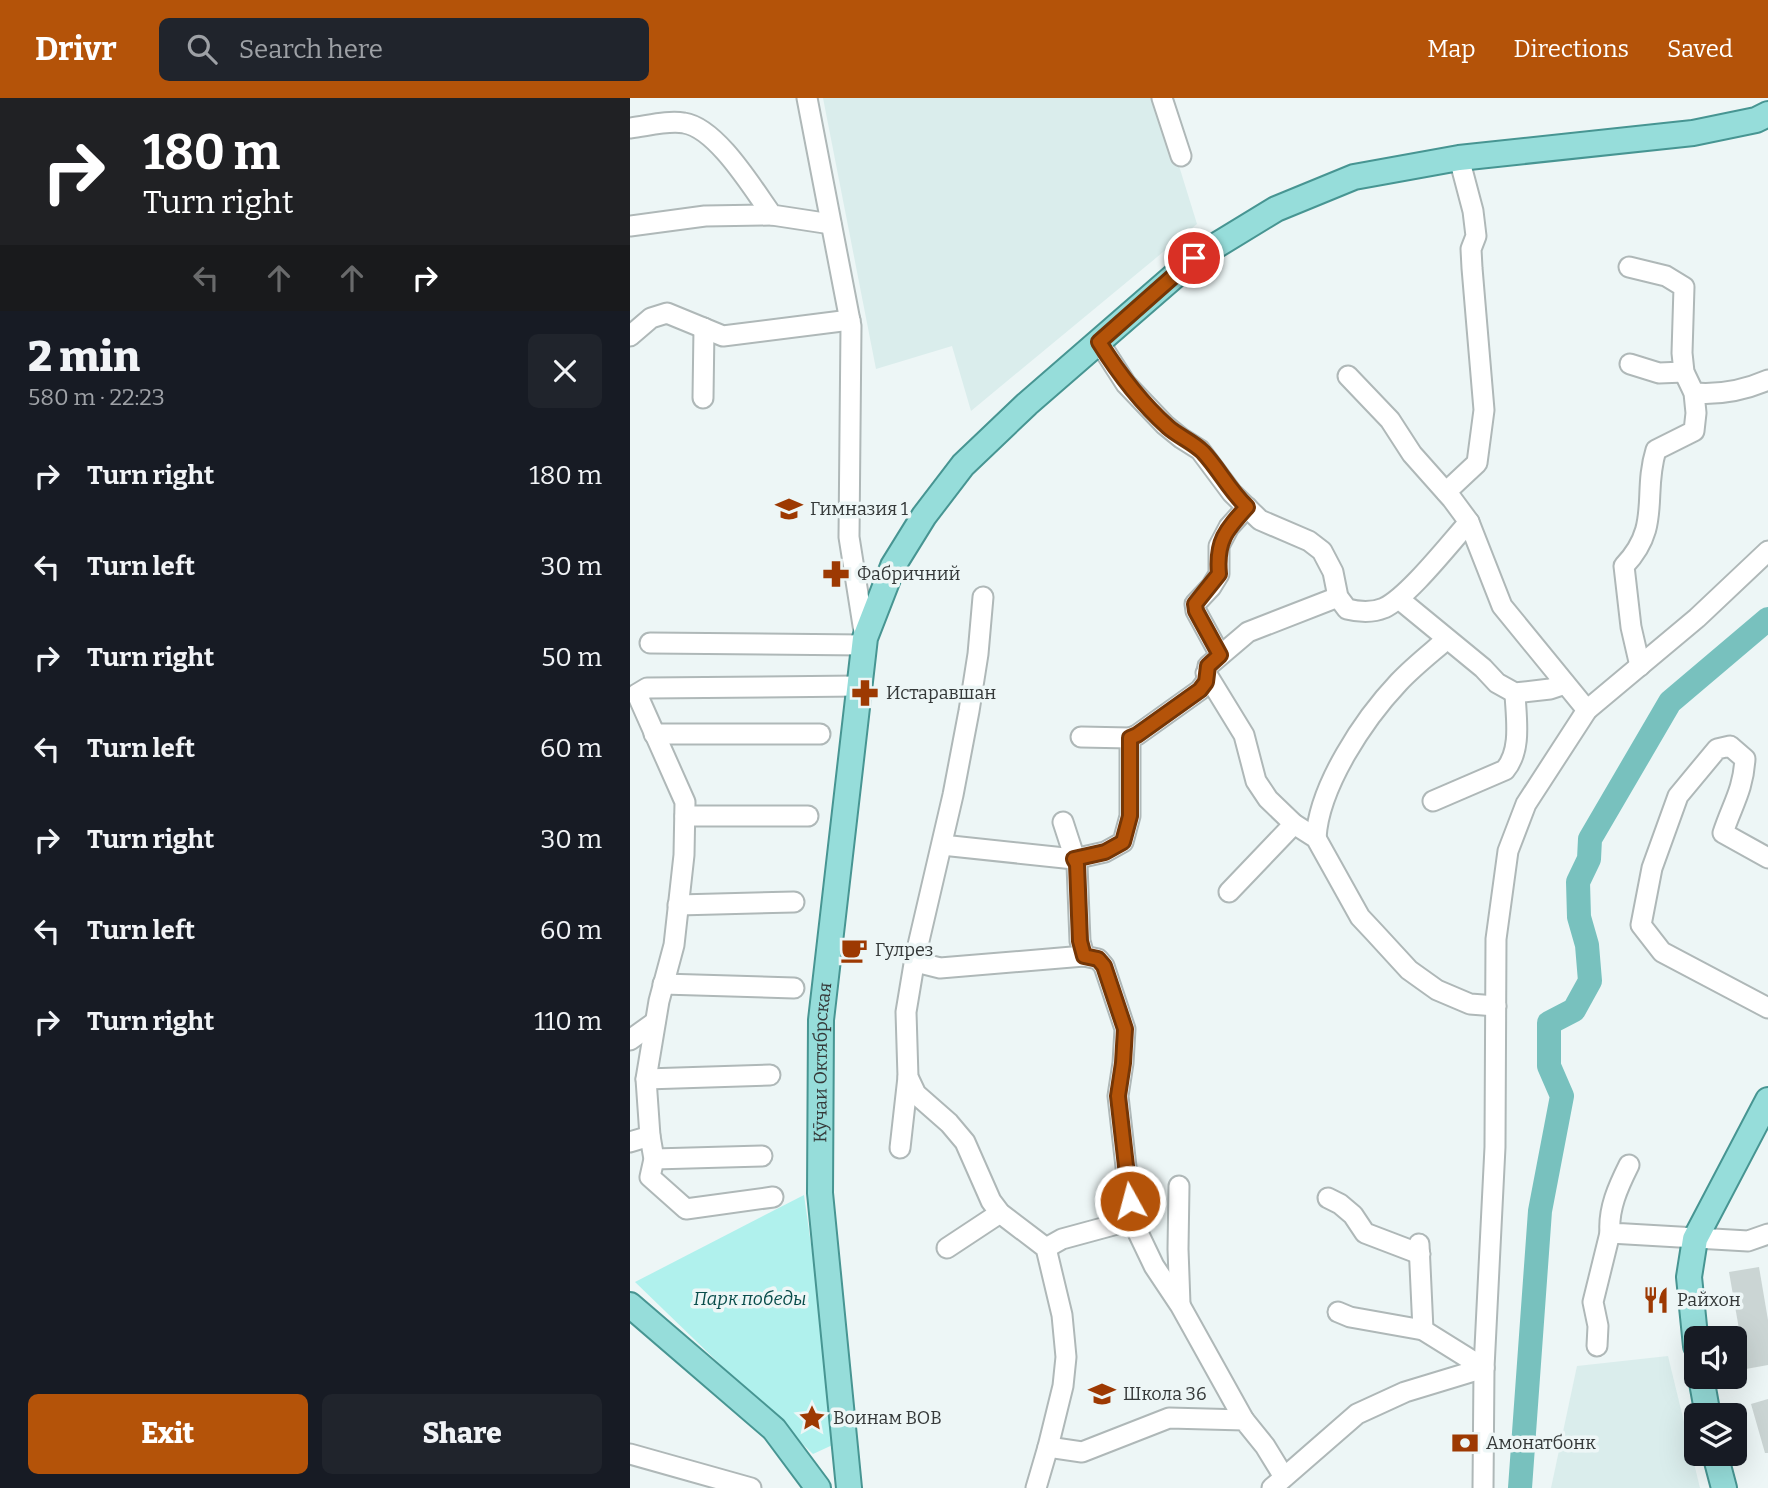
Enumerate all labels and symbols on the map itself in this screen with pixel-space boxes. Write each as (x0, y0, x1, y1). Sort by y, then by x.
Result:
pin (1164, 228, 1224, 288)
school or university icon: Гимназия 1 (774, 494, 804, 524)
place label: Гимназия 1 (810, 498, 909, 520)
pharmacy icon: Фабричний (821, 559, 851, 589)
place label: Фабричний (857, 563, 961, 585)
pharmacy icon: Истаравшан (850, 678, 880, 708)
place label: Истаравшан (886, 682, 996, 704)
cafe icon: Гулрез (839, 935, 869, 965)
place label: Гулрез (875, 939, 933, 961)
street label: Кӯчаи Октябрская (809, 981, 836, 1143)
position arrow (1093, 1164, 1167, 1238)
restaurant icon: Райхон (1641, 1285, 1671, 1315)
park label: Парк победы (693, 1288, 807, 1310)
place label: Райхон (1677, 1289, 1741, 1311)
school or university icon: Школа 36 (1087, 1379, 1117, 1409)
place label: Школа 36 (1123, 1383, 1206, 1405)
place icon: Воинам ВОВ (797, 1403, 827, 1433)
place label: Воинам ВОВ (833, 1407, 942, 1429)
bank icon: Амонатбонк (1450, 1428, 1480, 1458)
place label: Амонатбонк (1486, 1432, 1596, 1454)

